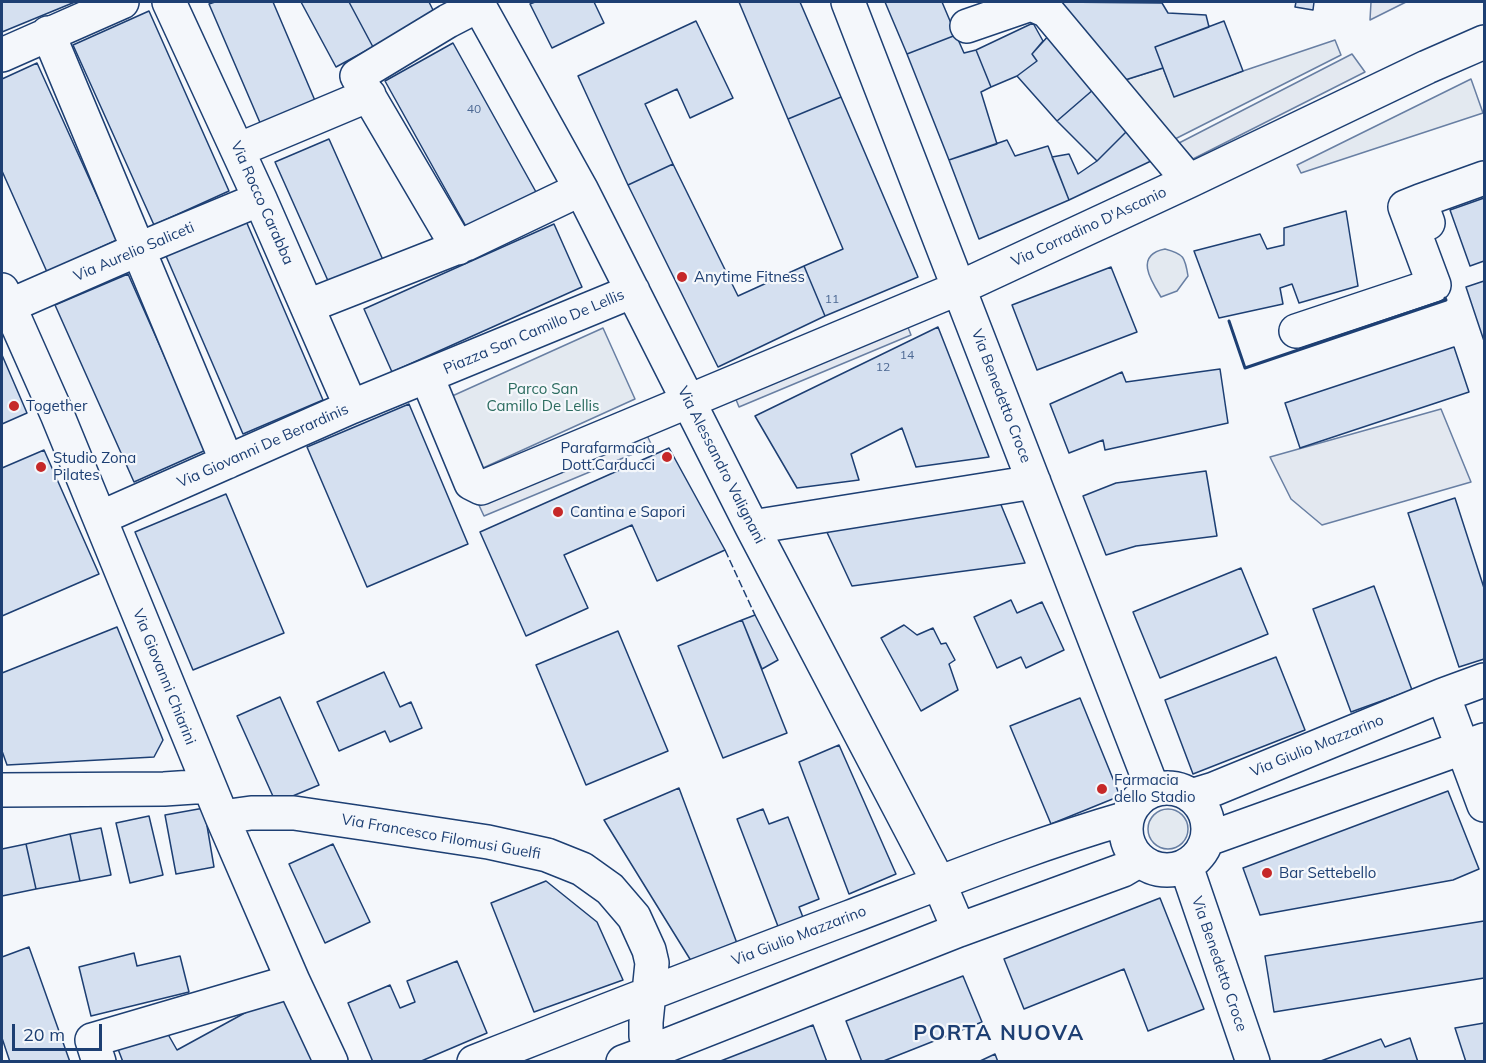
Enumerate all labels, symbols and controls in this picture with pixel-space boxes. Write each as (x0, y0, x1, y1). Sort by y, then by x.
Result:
house number: 40 (467, 102, 481, 116)
street label: Via Rocco Carabba (227, 139, 297, 267)
street label: Via Corradino D'Ascanio (1009, 183, 1169, 271)
street label: Via Aurelio Saliceti (71, 218, 197, 286)
place label: Anytime Fitness (694, 268, 805, 286)
marker: Anytime Fitness (675, 270, 689, 284)
street label: Piazza San Camillo De Lellis (441, 286, 627, 378)
house number: 11 (825, 292, 839, 306)
street label: Via Benedetto Croce (967, 327, 1035, 465)
house number: 14 (900, 348, 914, 362)
house number: 12 (876, 360, 890, 374)
park label: Parco San Camillo De Lellis (486, 380, 600, 415)
street label: Via Alessandro Valignani (673, 383, 769, 547)
place label: Together (26, 397, 87, 415)
marker: Together (7, 399, 21, 413)
street label: Via Giovanni De Berardinis (175, 400, 351, 492)
place label: Parafarmacia Dott.Carducci (561, 439, 655, 474)
place label: Studio Zona Pilates (53, 449, 136, 484)
marker: Parafarmacia Dott.Carducci (660, 450, 674, 464)
marker: Studio Zona Pilates (34, 460, 48, 474)
place label: Cantina e Sapori (570, 503, 685, 521)
marker: Cantina e Sapori (551, 505, 565, 519)
street label: Via Giovanni Chiarini (129, 606, 199, 748)
street label: Via Giulio Mazzarino (1248, 711, 1386, 781)
place label: Farmacia dello Stadio (1114, 771, 1195, 806)
marker: Farmacia dello Stadio (1095, 782, 1109, 796)
street label: Via Francesco Filomusi Guelfi (340, 811, 542, 863)
place label: Bar Settebello (1279, 864, 1376, 882)
marker: Bar Settebello (1260, 866, 1274, 880)
street label: Via Benedetto Croce (1187, 894, 1251, 1034)
street label: Via Giulio Mazzarino (729, 902, 869, 970)
scale bar (15, 1012, 105, 1050)
district label: PORTA NUOVA (913, 1021, 1085, 1047)
text: 20 m (23, 1023, 65, 1046)

